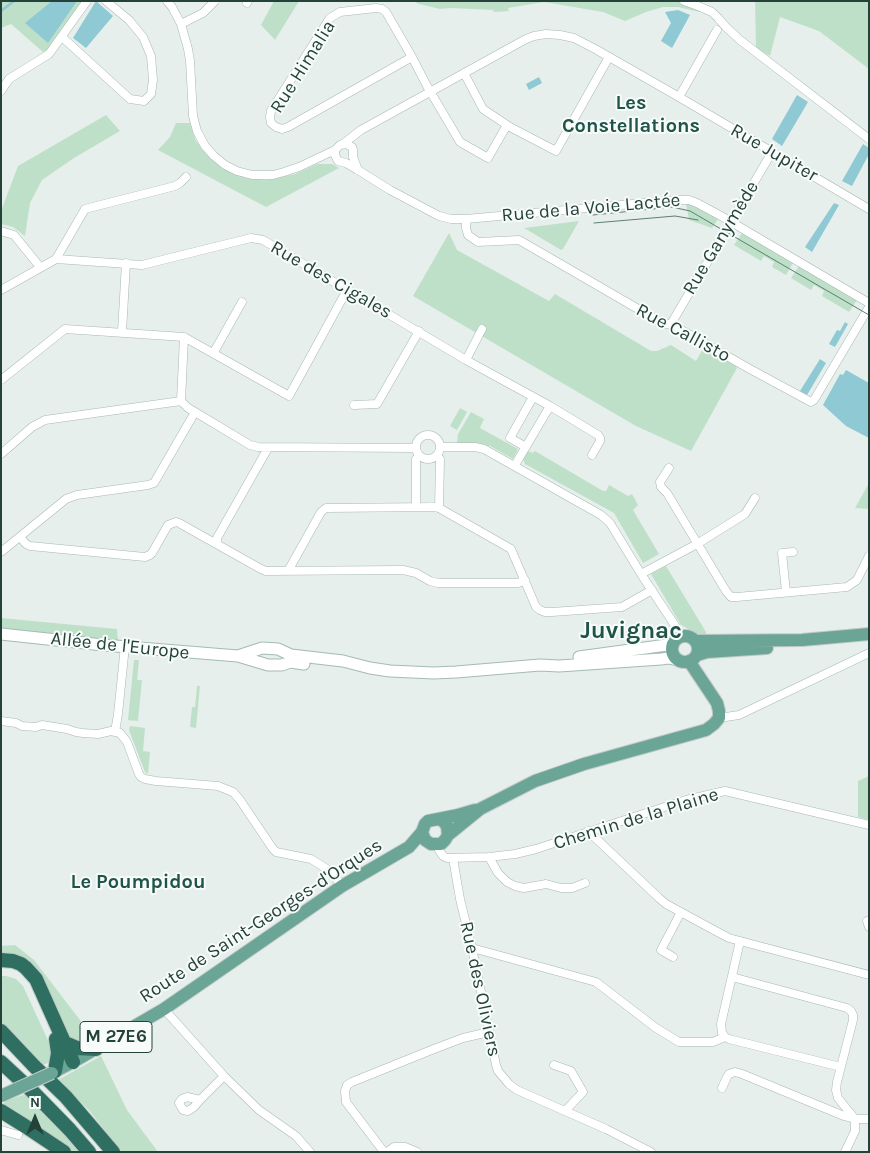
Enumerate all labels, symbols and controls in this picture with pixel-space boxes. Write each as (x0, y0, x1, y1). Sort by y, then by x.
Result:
street label: Rue Himalia (265, 16, 341, 118)
district label: Les Constellations (562, 91, 700, 138)
street label: Rue Jupiter (726, 119, 822, 187)
street label: Rue Ganymède (678, 177, 764, 299)
street label: Rue de la Voie Lactée (501, 189, 681, 227)
street label: Rue des Cigales (266, 236, 396, 324)
street label: Rue Callisto (632, 299, 734, 367)
district label: Juvignac (580, 617, 682, 645)
street label: Allée de l'Europe (50, 627, 190, 665)
street label: Chemin de la Plaine (551, 783, 721, 855)
street label: Route de Saint-Georges-d'Orques (135, 834, 387, 1008)
district label: Le Poumpidou (71, 870, 205, 894)
street label: Rue des Oliviers (455, 919, 505, 1059)
road number: M 27E6 (80, 1022, 152, 1052)
north arrow (10, 1093, 60, 1143)
text: N (30, 1094, 40, 1111)

